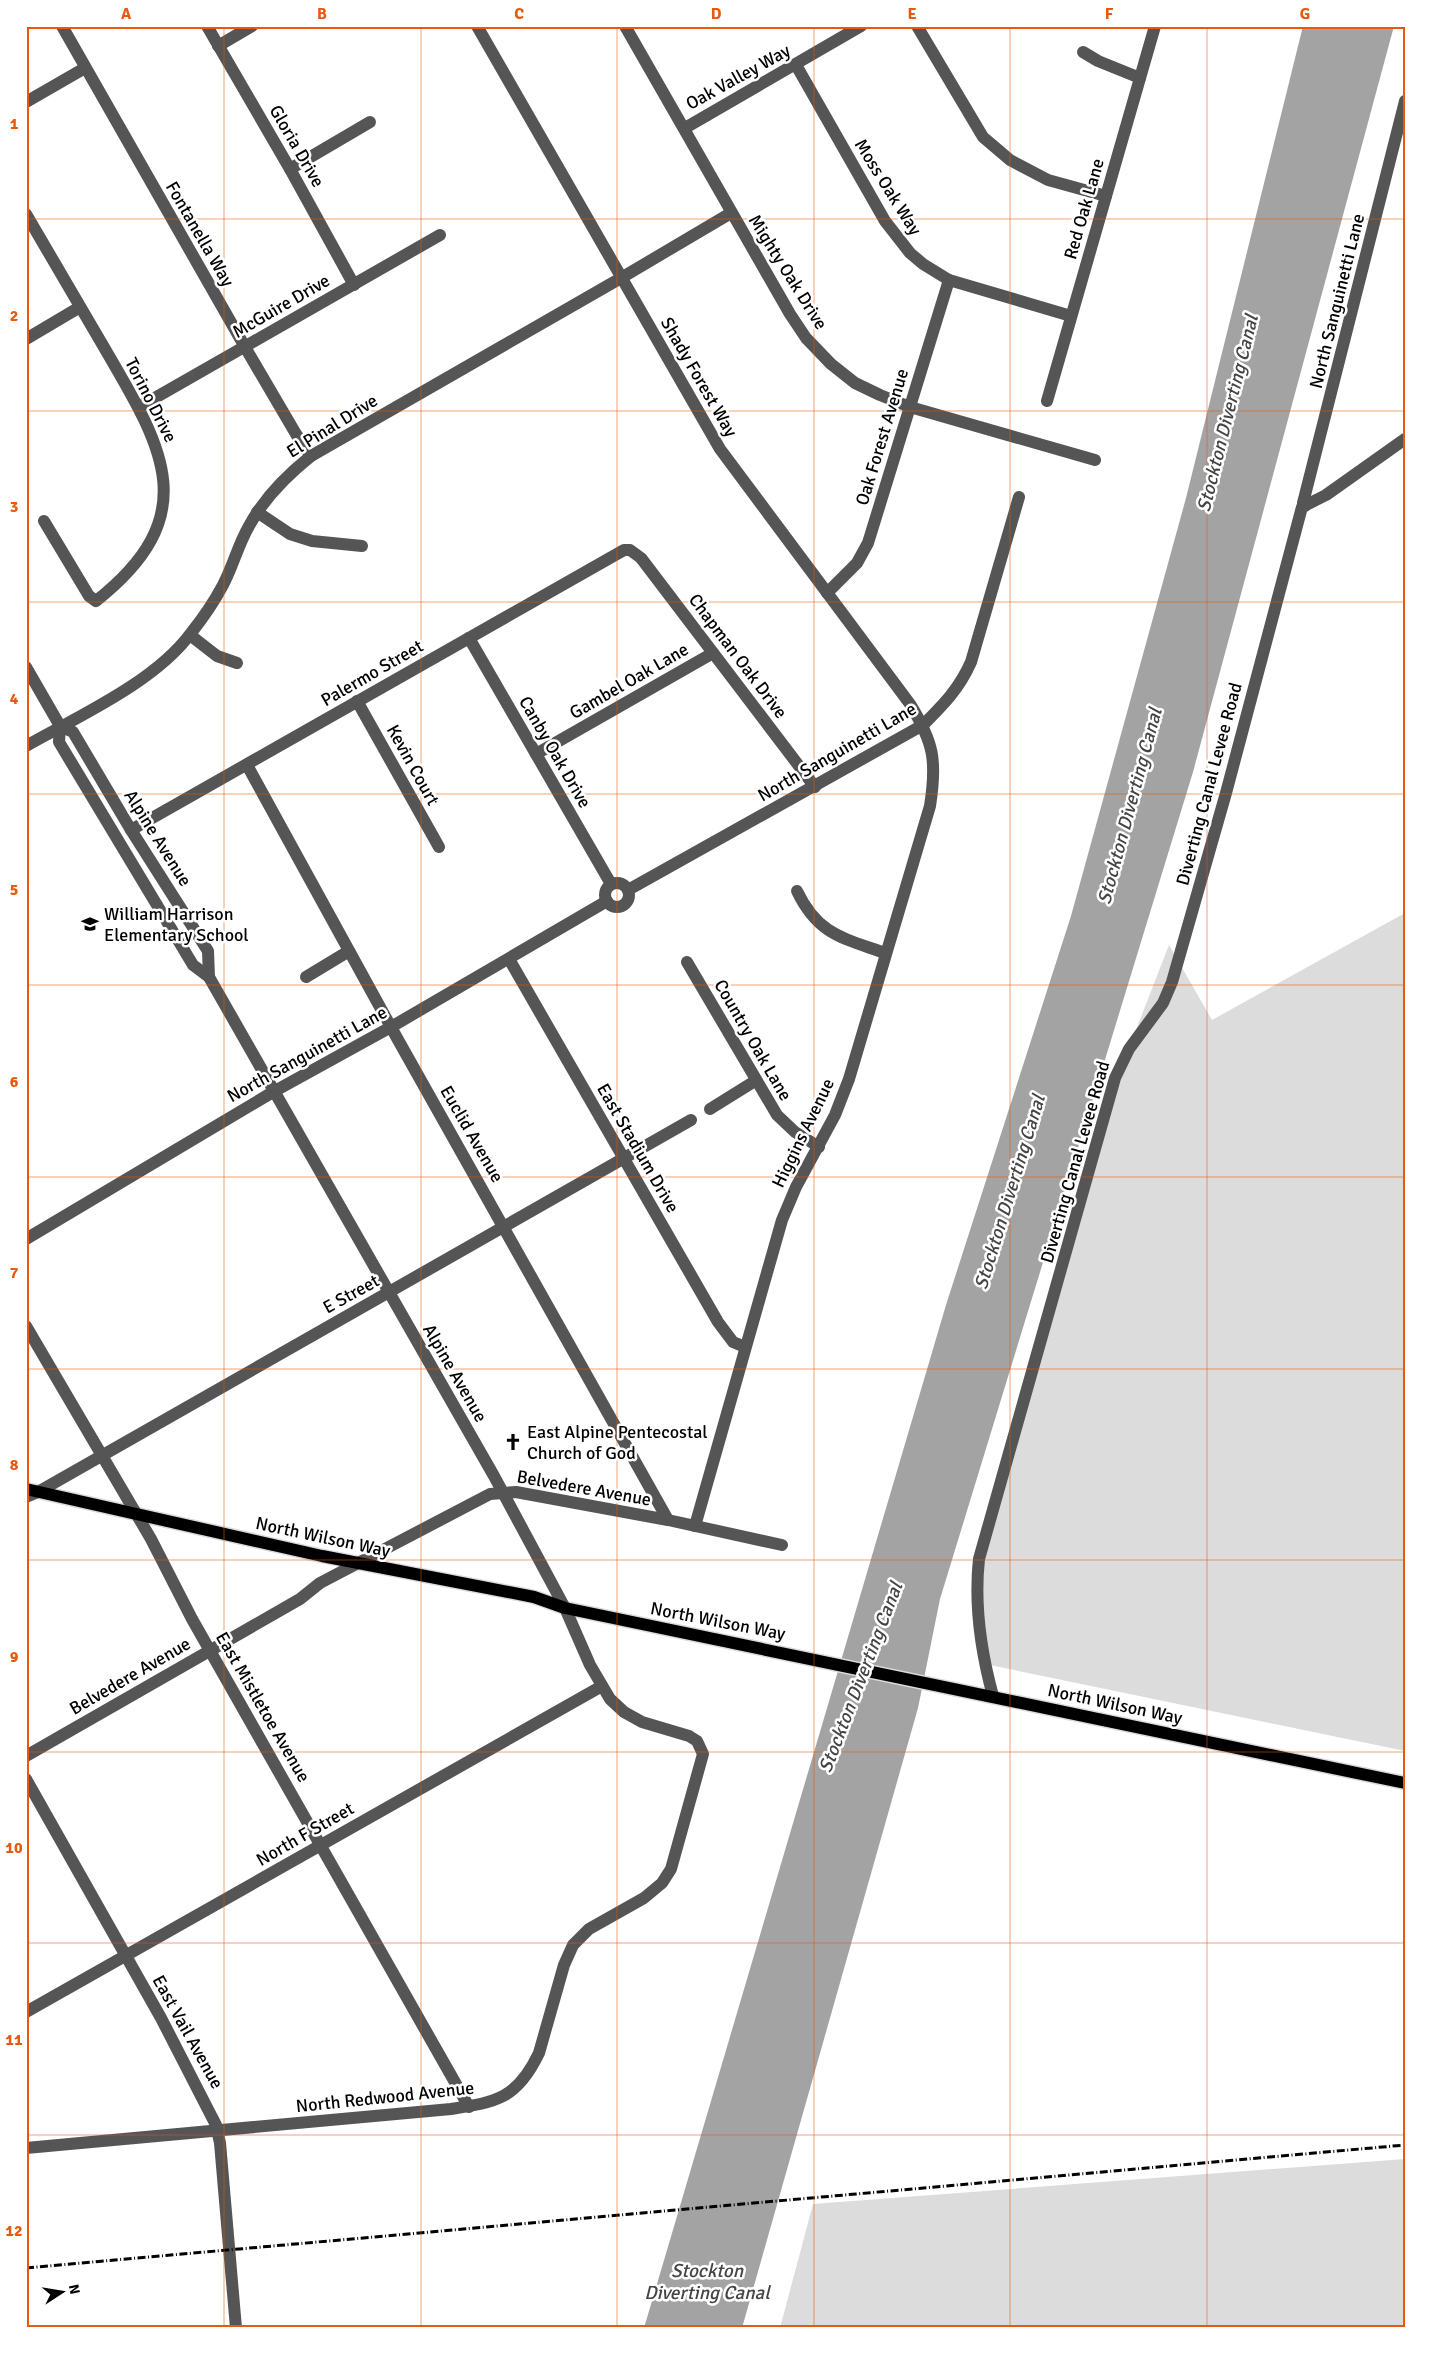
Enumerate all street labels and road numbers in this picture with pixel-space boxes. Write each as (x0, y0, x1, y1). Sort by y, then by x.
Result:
street label: Oak Valley Way (682, 39, 794, 115)
street label: Gloria Drive (265, 101, 329, 191)
street label: Moss Oak Way (850, 135, 927, 240)
street label: Red Oak Lane (1059, 156, 1109, 262)
street label: Fontanella Way (161, 178, 239, 291)
street label: Mighty Oak Drive (744, 210, 832, 334)
street label: North Sanguinetti Lane (1305, 211, 1369, 391)
street label: McGuire Drive (228, 269, 334, 343)
street label: Shady Forest Way (656, 313, 742, 441)
street label: Torino Drive (120, 354, 182, 446)
street label: Oak Forest Avenue (851, 366, 913, 508)
street label: El Pinal Drive (283, 389, 381, 463)
street label: Chapman Oak Drive (684, 589, 792, 723)
street label: Palermo Street (317, 635, 427, 711)
street label: Gambel Oak Lane (566, 638, 692, 724)
street label: Diverting Canal Levee Road (1171, 680, 1247, 888)
street label: Canby Oak Drive (514, 692, 596, 812)
street label: North Sanguinetti Lane (754, 698, 920, 806)
street label: Kevin Court (382, 721, 444, 809)
street label: Alpine Avenue (120, 786, 196, 890)
street label: Country Oak Lane (709, 975, 797, 1105)
street label: North Sanguinetti Lane (223, 1001, 391, 1107)
street label: Diverting Canal Levee Road (1036, 1058, 1114, 1266)
street label: Higgins Avenue (767, 1075, 839, 1191)
street label: East Stadium Drive (592, 1080, 684, 1216)
street label: Euclid Avenue (435, 1082, 509, 1186)
street label: E Street (319, 1270, 383, 1318)
street label: Alpine Avenue (418, 1320, 492, 1426)
street label: Belvedere Avenue (515, 1465, 653, 1511)
street label: North Wilson Way (254, 1512, 393, 1562)
street label: North Wilson Way (649, 1597, 788, 1645)
street label: East Mistletoe Avenue (211, 1628, 315, 1786)
street label: Belvedere Avenue (66, 1632, 194, 1720)
street label: North Wilson Way (1046, 1679, 1185, 1729)
street label: North F Street (252, 1797, 358, 1871)
street label: East Vail Avenue (148, 1971, 228, 2093)
street label: North Redwood Avenue (295, 2077, 475, 2117)

